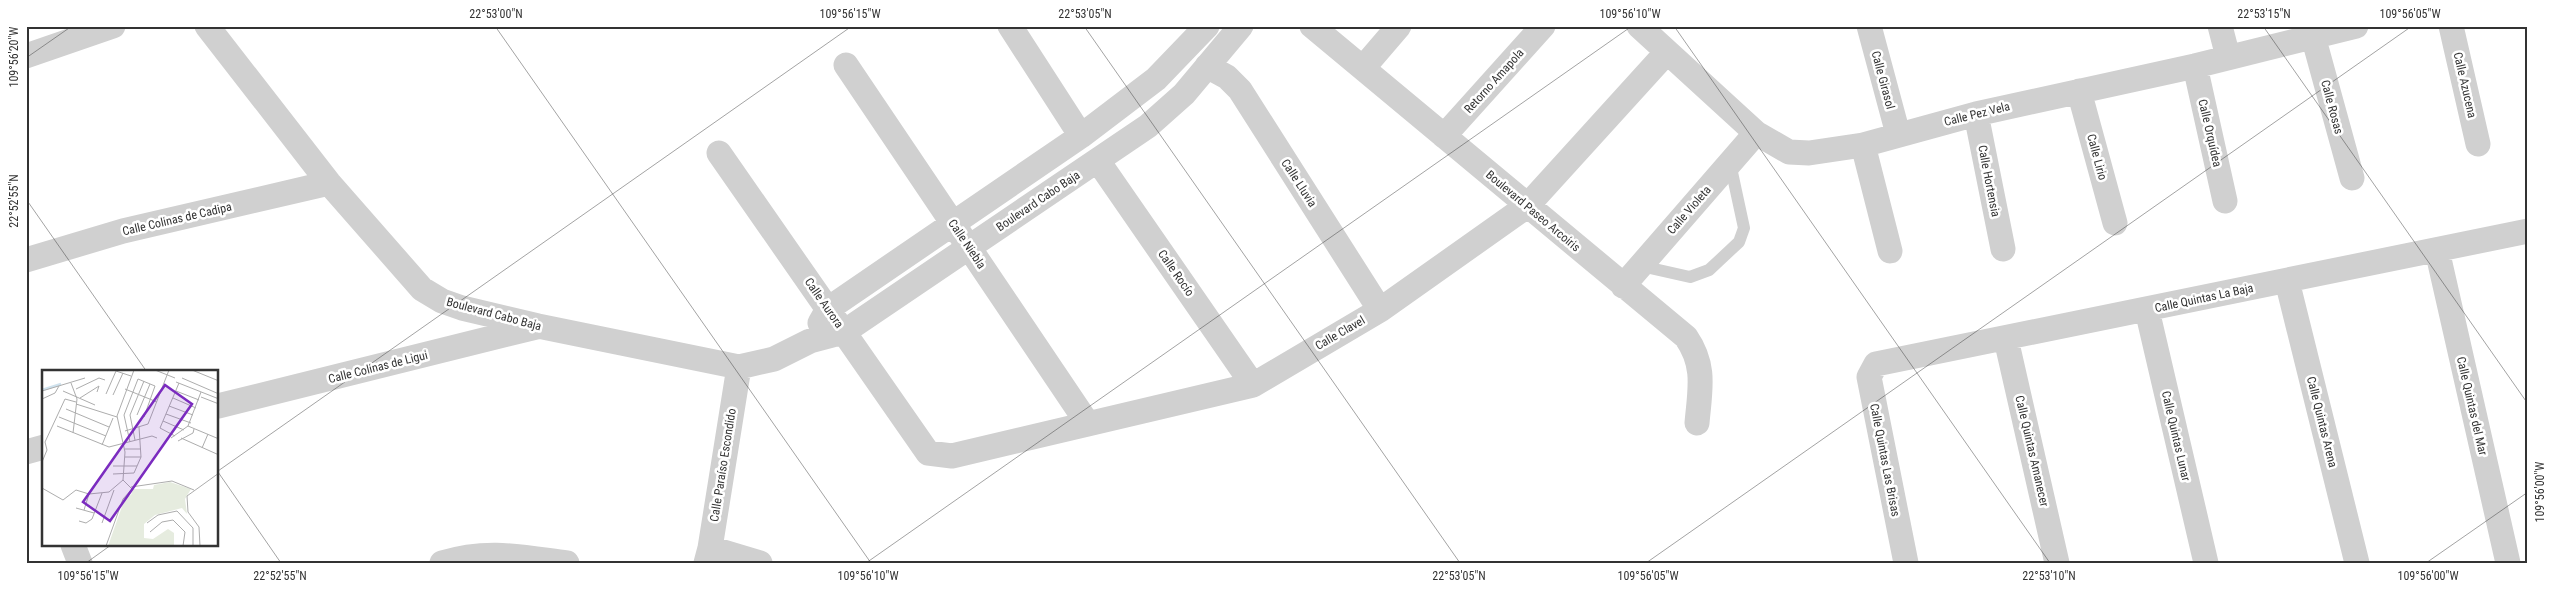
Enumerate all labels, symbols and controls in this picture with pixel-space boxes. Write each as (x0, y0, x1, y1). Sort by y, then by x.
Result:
text: 22°53'00"N (469, 7, 523, 21)
text: 109°56'15"W (819, 7, 881, 21)
text: 22°53'05"N (1058, 7, 1112, 21)
text: 109°56'10"W (1599, 7, 1661, 21)
text: 22°53'15"N (2237, 7, 2291, 21)
text: 109°56'05"W (2379, 7, 2441, 21)
text: 109°56'20"W (7, 26, 21, 88)
street label: Retorno Amapola (1461, 46, 1527, 116)
street label: Calle Girasol (1869, 49, 1897, 111)
street label: Calle Azucena (2451, 51, 2479, 120)
street label: Calle Rosas (2318, 78, 2346, 136)
street label: Calle Orquídea (2195, 98, 2225, 169)
street label: Calle Pez Vela (1943, 99, 2012, 129)
street label: Calle Lirio (2084, 132, 2110, 182)
street label: Calle Hortensia (1975, 144, 2003, 218)
street label: Calle Lluvia (1278, 156, 1320, 210)
street label: Boulevard Cabo Baja (994, 168, 1083, 234)
street label: Boulevard Paseo Arcoiris (1483, 168, 1583, 254)
text: 22°52'55"N (7, 174, 21, 228)
street label: Calle Violeta (1664, 183, 1714, 237)
street label: Calle Colinas de Cadipa (121, 200, 233, 238)
street label: Calle Niebla (945, 217, 989, 272)
street label: Calle Rocío (1155, 247, 1197, 299)
street label: Calle Aurora (802, 275, 846, 331)
street label: Calle Quintas La Baja (2153, 281, 2255, 315)
street label: Boulevard Cabo Baja (445, 295, 543, 333)
street label: Calle Clavel (1313, 313, 1367, 353)
street label: Calle Colinas de Ligui (327, 348, 429, 386)
street label: Calle Quintas del Mar (2454, 355, 2490, 457)
inset map (42, 370, 219, 546)
street label: Calle Quintas Arena (2304, 375, 2340, 469)
street label: Calle Quintas Lunar (2159, 390, 2193, 483)
street label: Calle Quintas Amanecer (2012, 394, 2052, 508)
street label: Calle Quintas Las Brisas (1867, 402, 1903, 518)
street label: Calle Paraíso Escondido (707, 407, 739, 523)
text: 109°56'00"W (2533, 461, 2547, 523)
text: 109°56'15"W (57, 569, 119, 583)
text: 22°52'55"N (253, 569, 307, 583)
text: 109°56'10"W (837, 569, 899, 583)
text: 22°53'05"N (1432, 569, 1486, 583)
text: 109°56'05"W (1617, 569, 1679, 583)
text: 22°53'10"N (2022, 569, 2076, 583)
text: 109°56'00"W (2397, 569, 2459, 583)

